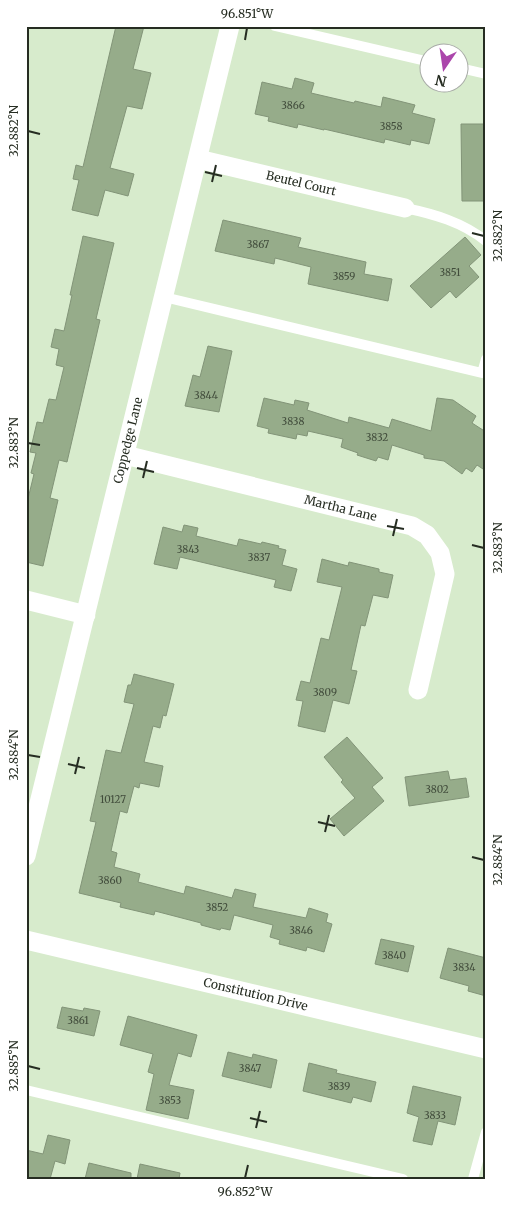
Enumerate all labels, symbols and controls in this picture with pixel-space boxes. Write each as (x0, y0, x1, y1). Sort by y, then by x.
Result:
text: 96.851°W (221, 6, 274, 21)
north arrow (420, 42, 470, 92)
text: N (434, 71, 448, 91)
house number: 3866 (281, 99, 305, 112)
text: 32.882°N (6, 104, 21, 157)
house number: 3858 (380, 120, 402, 133)
street label: Beutel Court (265, 167, 338, 199)
text: 32.882°N (490, 209, 505, 262)
house number: 3867 (247, 238, 270, 251)
house number: 3851 (439, 266, 461, 279)
house number: 3859 (333, 270, 355, 283)
house number: 3844 (194, 389, 218, 402)
street label: Coppedge Lane (110, 396, 145, 485)
house number: 3838 (282, 415, 304, 428)
text: 32.883°N (6, 417, 21, 469)
house number: 3832 (366, 431, 388, 444)
street label: Martha Lane (303, 492, 378, 524)
text: 32.883°N (490, 522, 505, 574)
house number: 3843 (177, 543, 200, 556)
house number: 3837 (248, 551, 270, 564)
house number: 3809 (313, 686, 337, 699)
text: 32.884°N (6, 729, 21, 781)
house number: 3802 (425, 783, 449, 796)
house number: 10127 (100, 793, 126, 806)
text: 32.884°N (490, 834, 505, 886)
house number: 3860 (98, 874, 122, 887)
house number: 3852 (206, 901, 228, 914)
house number: 3846 (289, 924, 313, 937)
house number: 3840 (382, 949, 406, 962)
house number: 3834 (453, 961, 475, 974)
street label: Constitution Drive (202, 974, 309, 1014)
house number: 3861 (67, 1014, 89, 1027)
text: 32.885°N (6, 1040, 21, 1092)
house number: 3847 (239, 1062, 261, 1075)
house number: 3839 (328, 1080, 350, 1093)
house number: 3853 (159, 1094, 181, 1107)
house number: 3833 (424, 1109, 446, 1122)
text: 96.852°W (218, 1184, 273, 1199)

